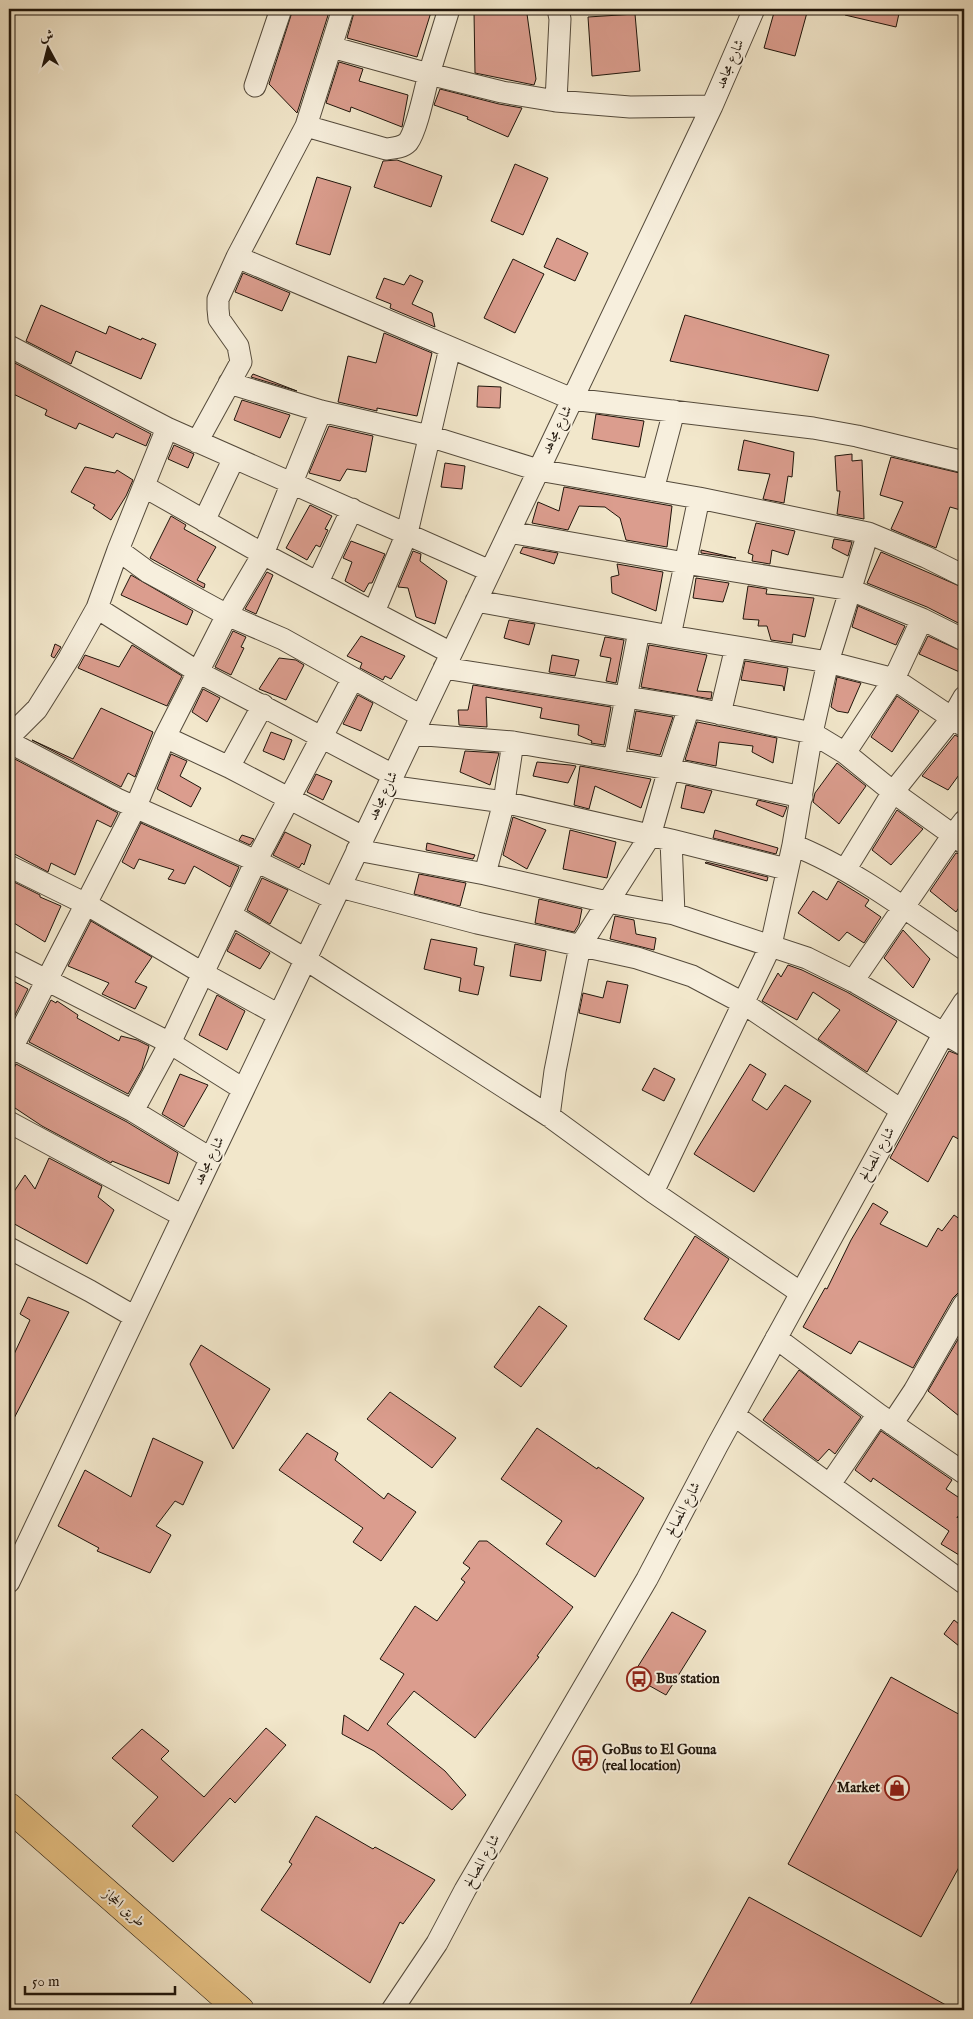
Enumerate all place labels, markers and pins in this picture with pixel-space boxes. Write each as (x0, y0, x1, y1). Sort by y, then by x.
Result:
bus stop icon: Bus station (626, 1666, 652, 1692)
place label: Bus station (656, 1670, 720, 1688)
place label: GoBus to El Gouna (real location) (602, 1741, 717, 1775)
bus stop icon: GoBus to El Gouna (real location) (572, 1745, 598, 1771)
shop icon: Market (884, 1775, 910, 1801)
place label: Market (837, 1779, 880, 1797)

